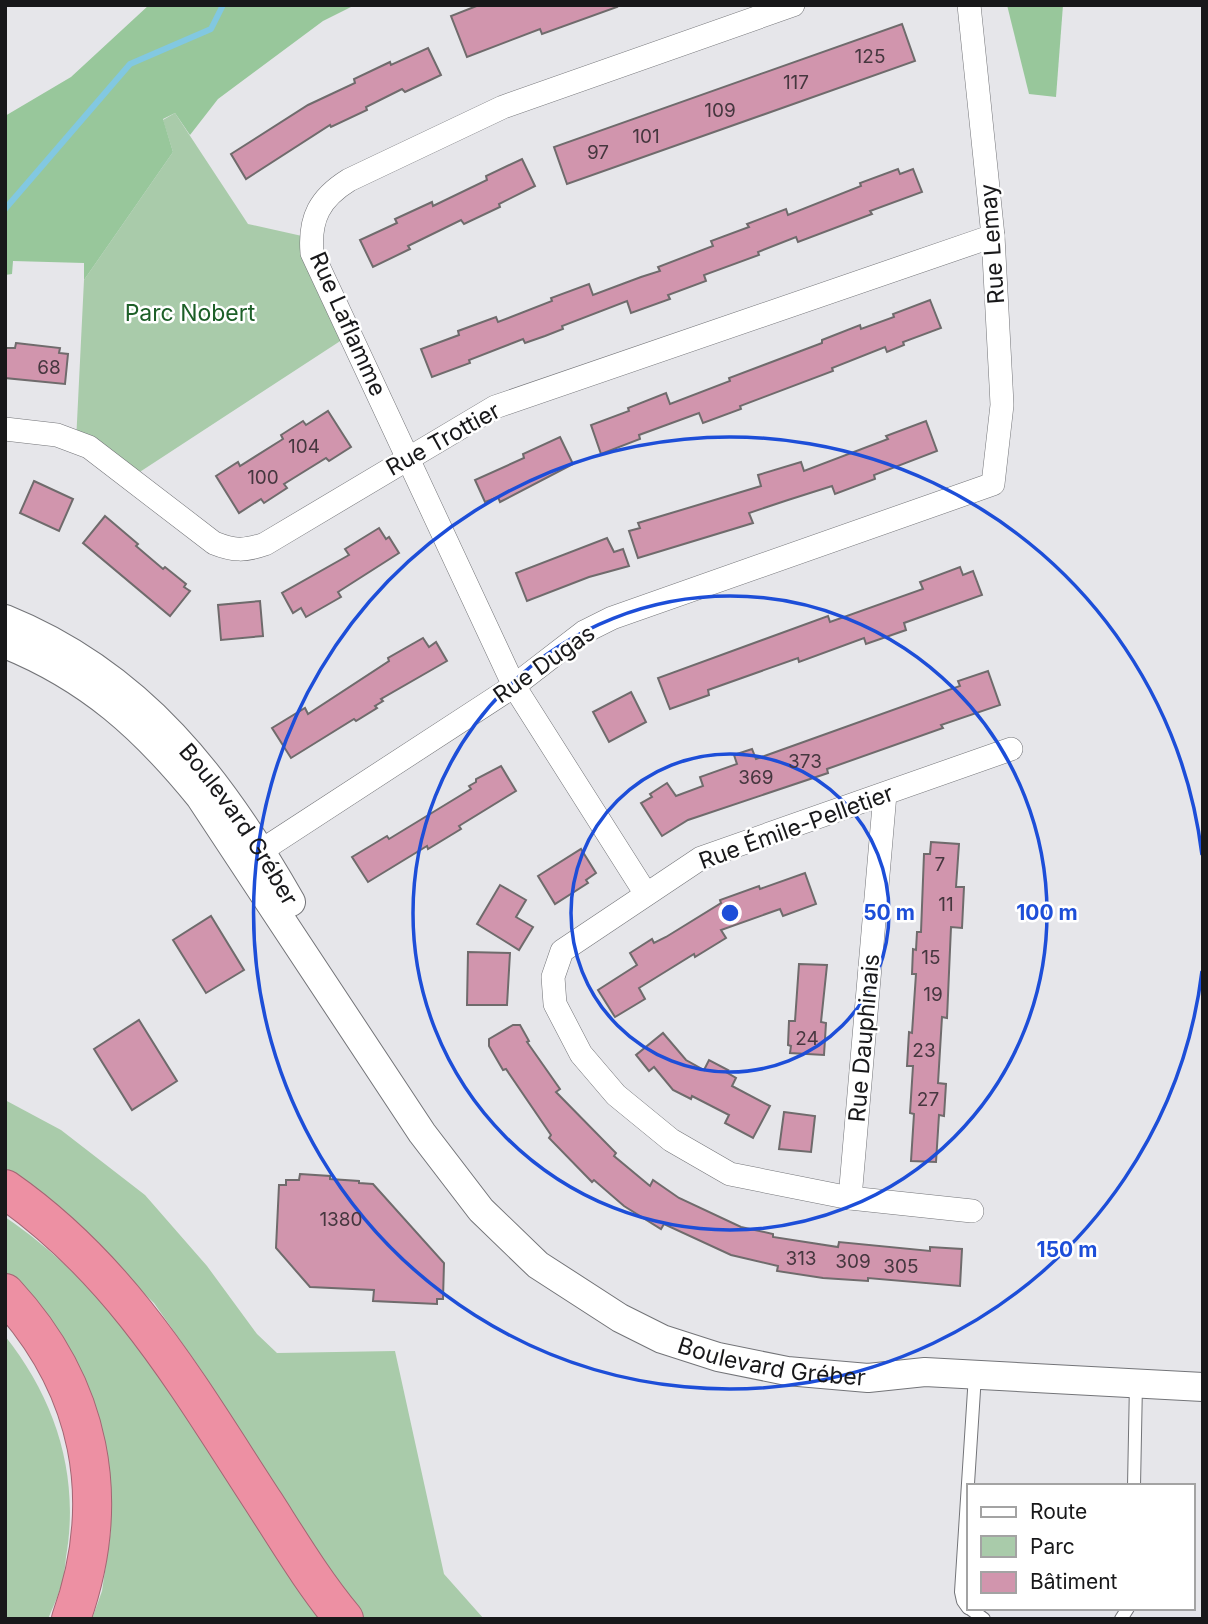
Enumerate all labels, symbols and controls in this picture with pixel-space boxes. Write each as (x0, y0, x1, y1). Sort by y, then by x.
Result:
house number: 125 (855, 45, 885, 68)
house number: 117 (783, 71, 809, 94)
house number: 109 (704, 99, 736, 122)
house number: 101 (632, 125, 660, 148)
house number: 97 (587, 141, 609, 164)
street label: Rue Lemay (974, 183, 1010, 305)
street label: Rue Laflamme (304, 248, 392, 400)
park label: Parc Nobert (125, 299, 256, 327)
house number: 68 (37, 356, 61, 379)
street label: Rue Trottier (381, 396, 505, 482)
house number: 104 (288, 435, 320, 458)
house number: 100 (247, 466, 279, 489)
street label: Rue Dugas (488, 619, 600, 709)
street label: Boulevard Gréber (173, 738, 304, 911)
house number: 373 (788, 750, 822, 773)
house number: 369 (738, 766, 774, 789)
street label: Rue Émile-Pelletier (695, 779, 897, 875)
house number: 7 (935, 853, 945, 876)
house number: 11 (938, 893, 954, 916)
text: 50 m (863, 900, 915, 925)
text: 100 m (1016, 900, 1078, 925)
centre of rings (718, 901, 742, 925)
house number: 15 (921, 946, 941, 969)
street label: Rue Dauphinais (843, 953, 885, 1123)
house number: 19 (923, 983, 943, 1006)
house number: 24 (795, 1027, 819, 1050)
house number: 23 (912, 1039, 936, 1062)
house number: 27 (917, 1088, 939, 1111)
house number: 1380 (319, 1208, 363, 1231)
text: 150 m (1037, 1237, 1097, 1262)
house number: 313 (785, 1247, 817, 1270)
house number: 309 (835, 1250, 871, 1273)
house number: 305 (883, 1255, 919, 1278)
street label: Boulevard Gréber (674, 1331, 867, 1392)
legend (967, 1484, 1194, 1610)
text: Route (1030, 1499, 1087, 1524)
text: Parc (1030, 1534, 1075, 1559)
text: Bâtiment (1030, 1569, 1118, 1594)

